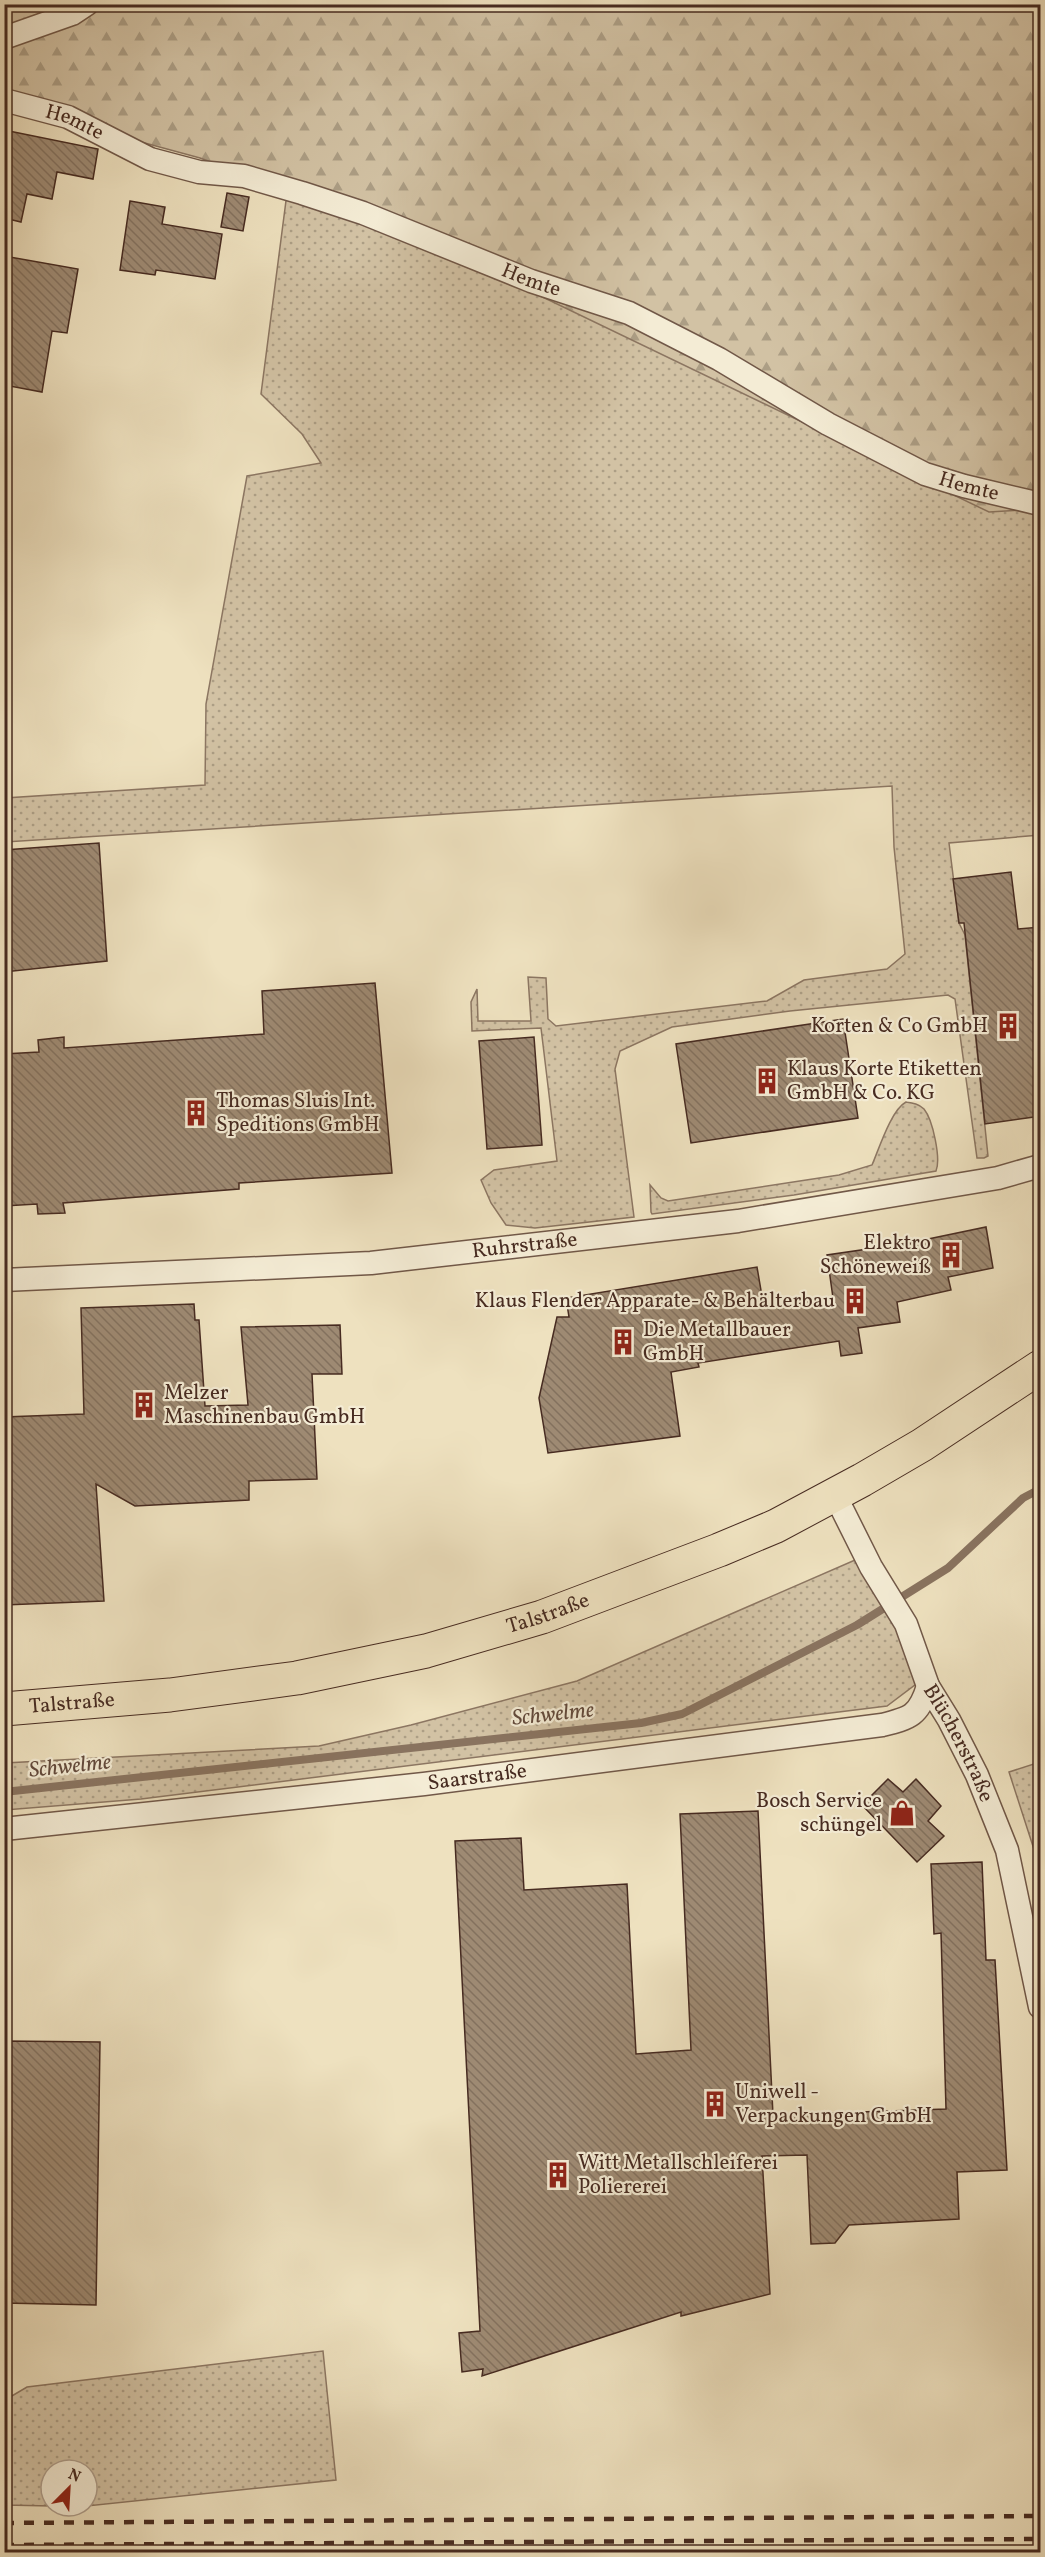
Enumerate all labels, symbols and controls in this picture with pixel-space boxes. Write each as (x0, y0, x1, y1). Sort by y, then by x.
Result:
street label: Hemte (42, 97, 109, 147)
street label: Hemte (497, 256, 565, 304)
street label: Hemte (935, 465, 1002, 508)
building icon: Korten & Co GmbH (993, 1011, 1023, 1041)
place label: Korten & Co GmbH (811, 1012, 988, 1041)
place label: Klaus Korte Etiketten GmbH & Co. KG (787, 1055, 982, 1108)
building icon: Klaus Korte Etiketten GmbH & Co. KG (752, 1066, 782, 1096)
place label: Thomas Sluis Int. Speditions GmbH (216, 1087, 380, 1140)
building icon: Thomas Sluis Int. Speditions GmbH (181, 1098, 211, 1128)
street label: Ruhrstraße (470, 1225, 579, 1266)
place label: Elektro Schöneweiß (820, 1229, 931, 1282)
building icon: Elektro Schöneweiß (936, 1240, 966, 1270)
building icon: Klaus Flender Apparate- & Behälterbau (840, 1286, 870, 1316)
place label: Klaus Flender Apparate- & Behälterbau (475, 1287, 835, 1316)
place label: Die Metallbauer GmbH (643, 1316, 791, 1369)
building icon: Die Metallbauer GmbH (608, 1327, 638, 1357)
place label: Melzer Maschinenbau GmbH (164, 1379, 365, 1432)
building icon: Melzer Maschinenbau GmbH (129, 1390, 159, 1420)
street label: Talstraße (503, 1586, 594, 1641)
street label: Blücherstraße (916, 1678, 1001, 1806)
street label: Talstraße (28, 1685, 116, 1721)
water label: Schwelme (511, 1695, 595, 1735)
water label: Schwelme (28, 1747, 112, 1787)
street label: Saarstraße (426, 1756, 528, 1798)
place label: Bosch Service schüngel (756, 1787, 882, 1840)
shop icon: Bosch Service schüngel (887, 1798, 917, 1828)
place label: Uniwell - Verpackungen GmbH (735, 2078, 932, 2131)
building icon: Uniwell - Verpackungen GmbH (700, 2089, 730, 2119)
place label: Witt Metallschleiferei Poliererei (578, 2149, 778, 2202)
building icon: Witt Metallschleiferei Poliererei (543, 2160, 573, 2190)
north arrow (39, 2458, 99, 2518)
text: N (65, 2464, 84, 2489)

